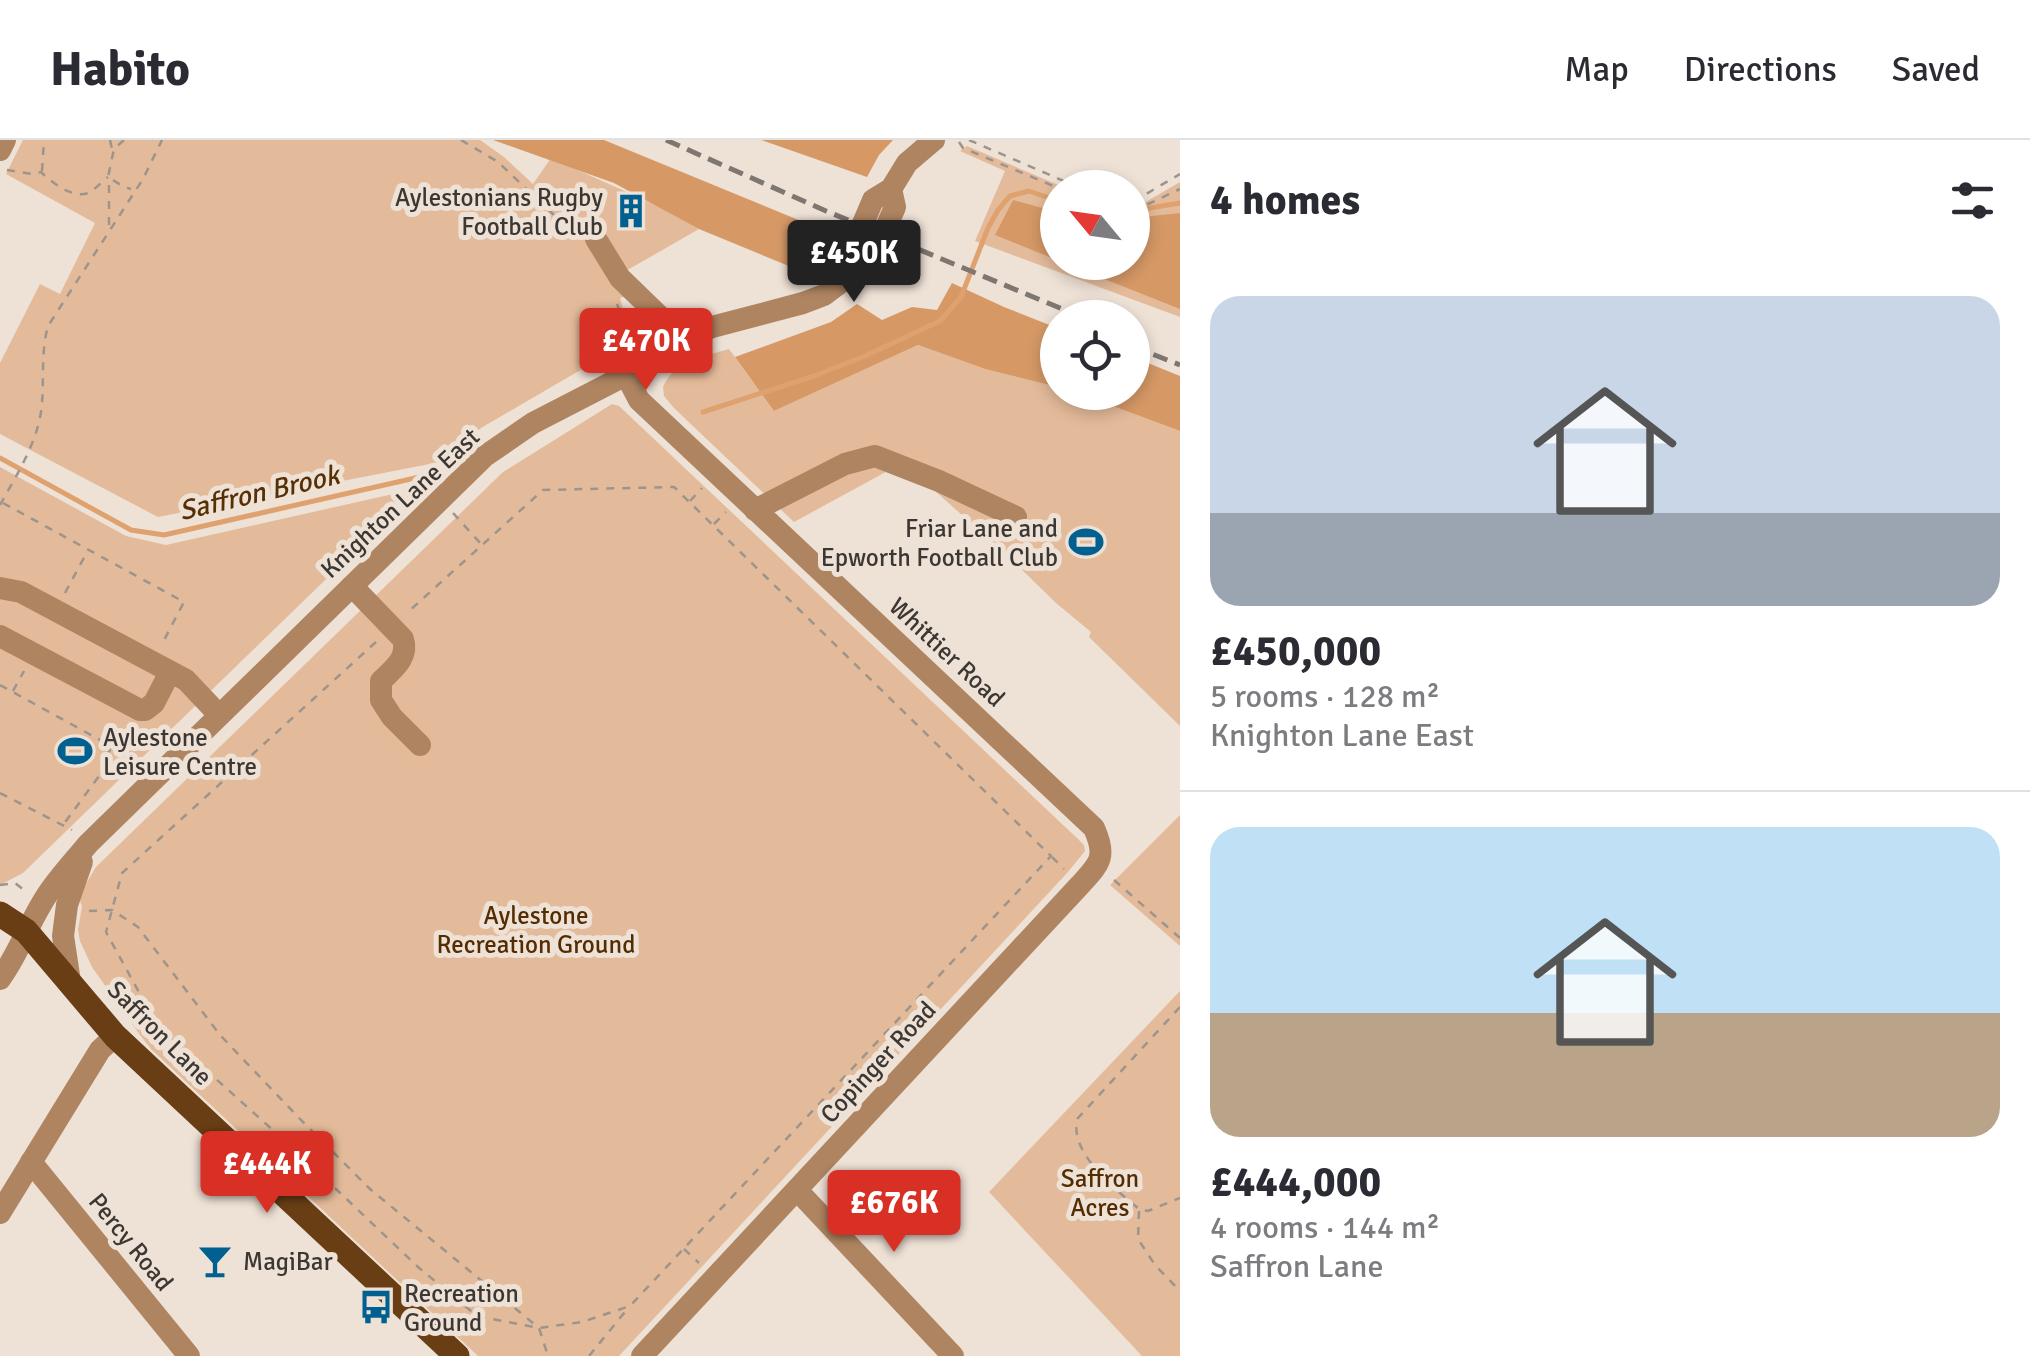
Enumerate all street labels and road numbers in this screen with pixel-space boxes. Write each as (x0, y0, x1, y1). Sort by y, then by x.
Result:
street label: Knighton Lane East (314, 421, 486, 585)
street label: Whittier Road (883, 591, 1011, 713)
street label: Saffron Lane (101, 974, 219, 1092)
street label: Copinger Road (814, 995, 942, 1129)
street label: Percy Road (82, 1187, 180, 1297)

